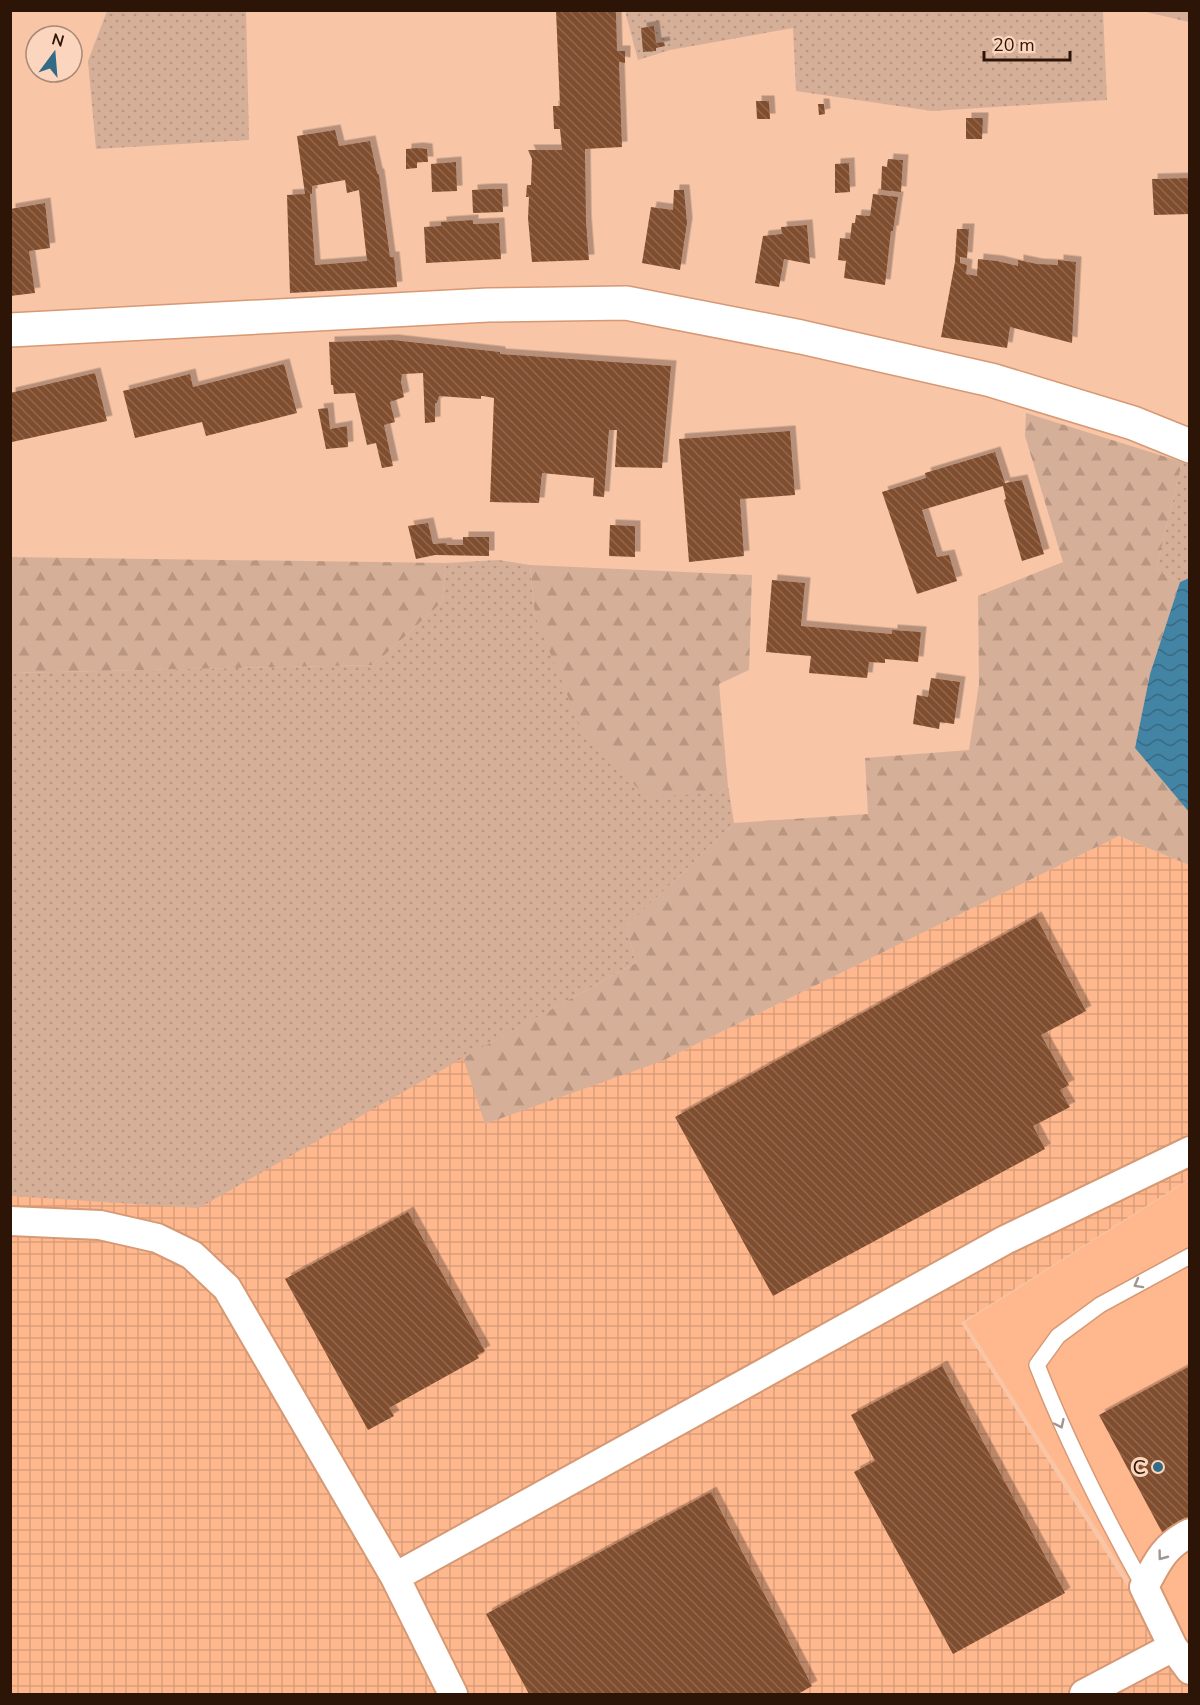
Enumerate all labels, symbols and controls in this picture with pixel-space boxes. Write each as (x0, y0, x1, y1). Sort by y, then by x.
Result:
north arrow (24, 24, 84, 84)
scale bar (984, 24, 1070, 62)
text: N (49, 28, 67, 53)
text: 20 m (993, 33, 1035, 57)
one-way arrow (1134, 1277, 1144, 1288)
one-way arrow (1053, 1417, 1065, 1428)
place label: C (1133, 1454, 1146, 1481)
marker: C (1151, 1460, 1165, 1474)
one-way arrow (1158, 1549, 1169, 1560)

